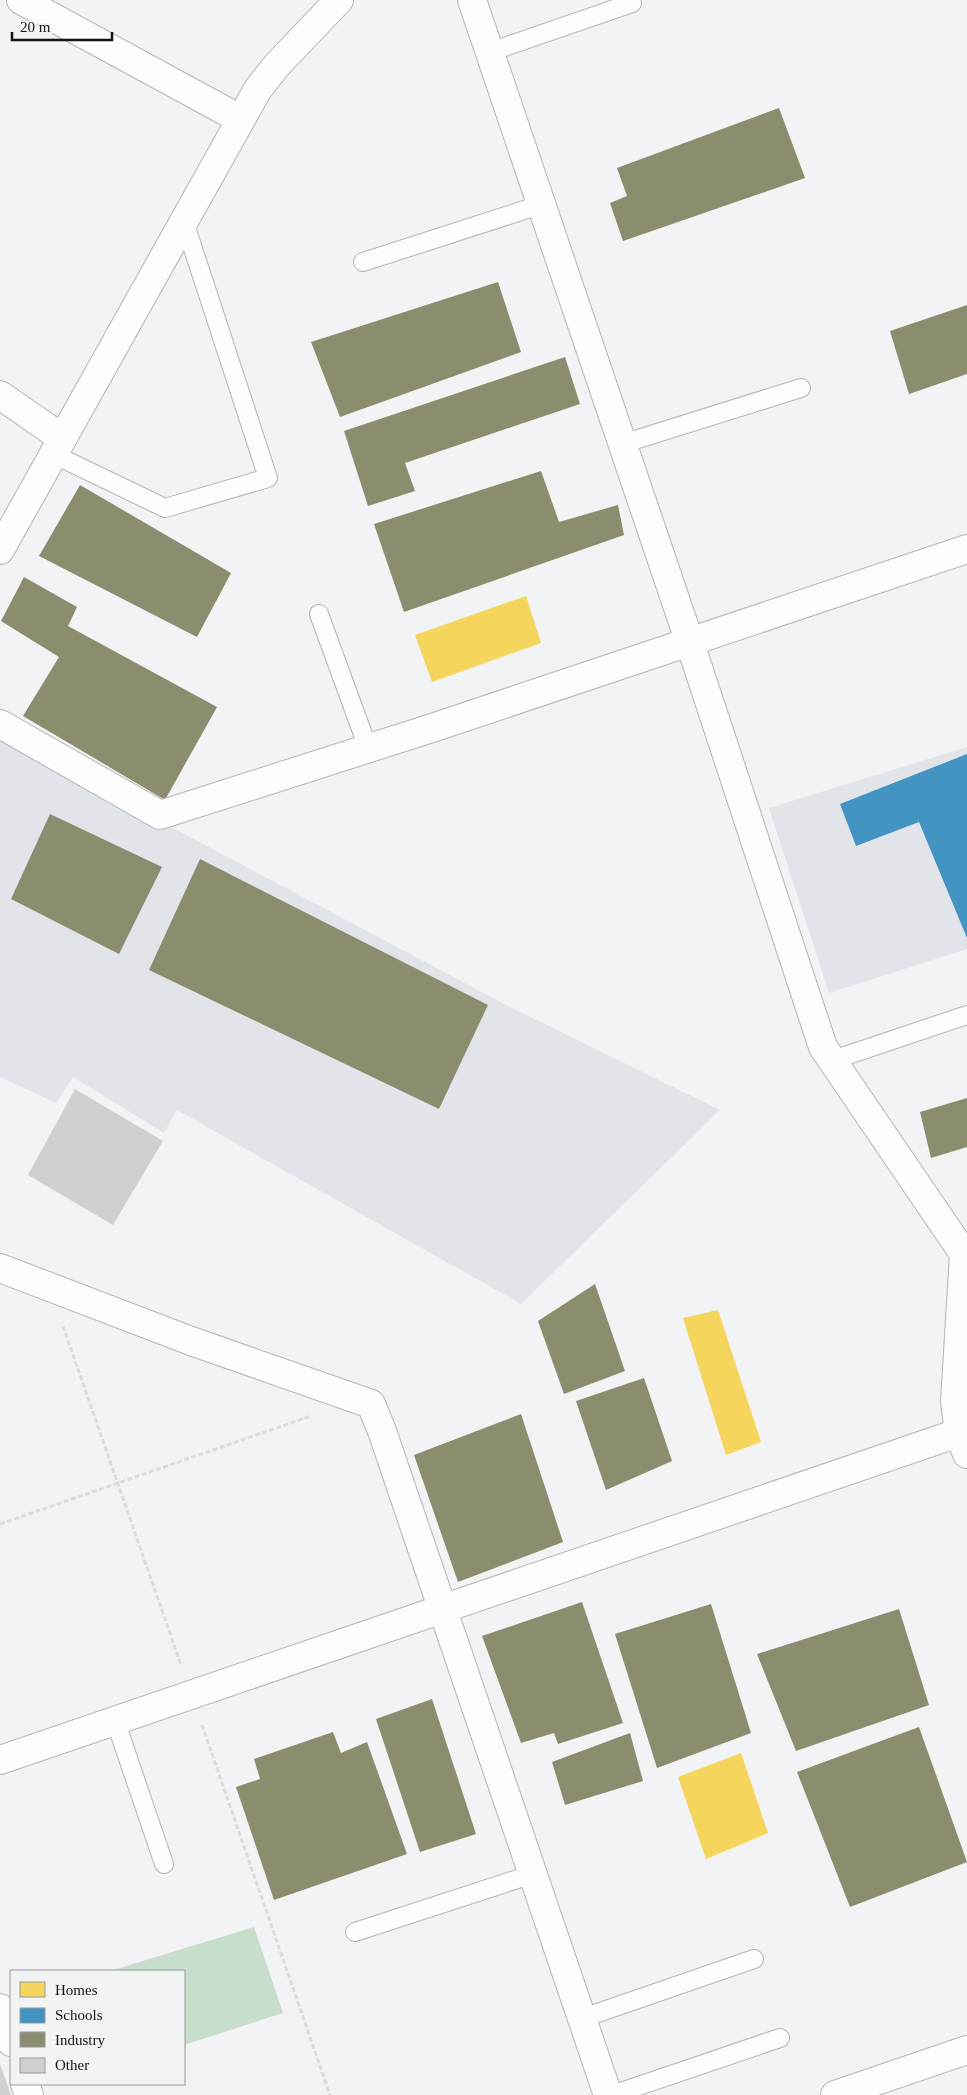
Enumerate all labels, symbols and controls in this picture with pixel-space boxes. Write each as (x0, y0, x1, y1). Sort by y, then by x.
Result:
scale bar (12, 10, 112, 42)
text: 20 m (20, 19, 51, 35)
legend (10, 1970, 185, 2085)
text: Homes (55, 1982, 98, 1998)
text: Schools (55, 2007, 103, 2023)
text: Industry (55, 2032, 105, 2048)
text: Other (55, 2057, 89, 2073)

